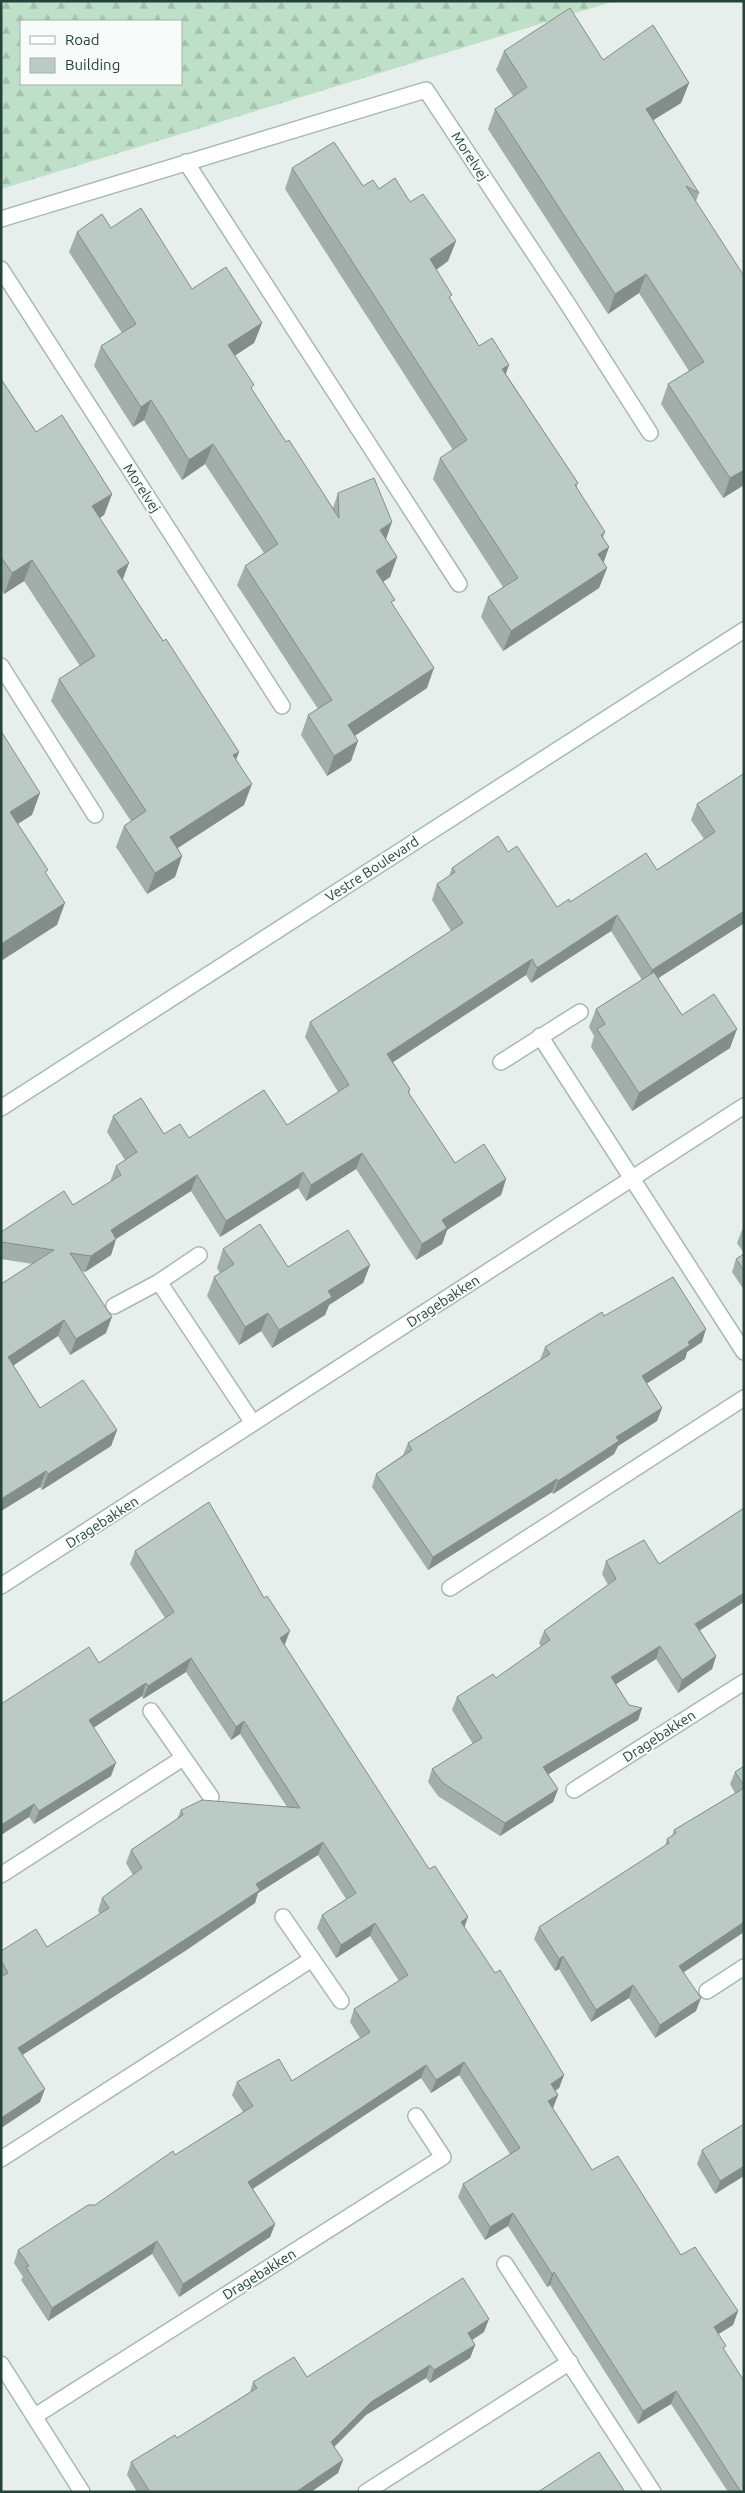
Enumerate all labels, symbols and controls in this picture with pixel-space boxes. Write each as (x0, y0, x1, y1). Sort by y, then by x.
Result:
legend (20, 20, 182, 85)
text: Road (65, 31, 100, 48)
text: Building (65, 56, 120, 73)
street label: Morelvej (448, 129, 492, 183)
street label: Morelvej (120, 461, 164, 515)
street label: Vestre Boulevard (322, 833, 422, 905)
street label: Dragebakken (404, 1272, 482, 1330)
street label: Dragebakken (63, 1493, 141, 1551)
street label: Dragebakken (620, 1707, 698, 1765)
street label: Dragebakken (219, 2245, 299, 2303)

